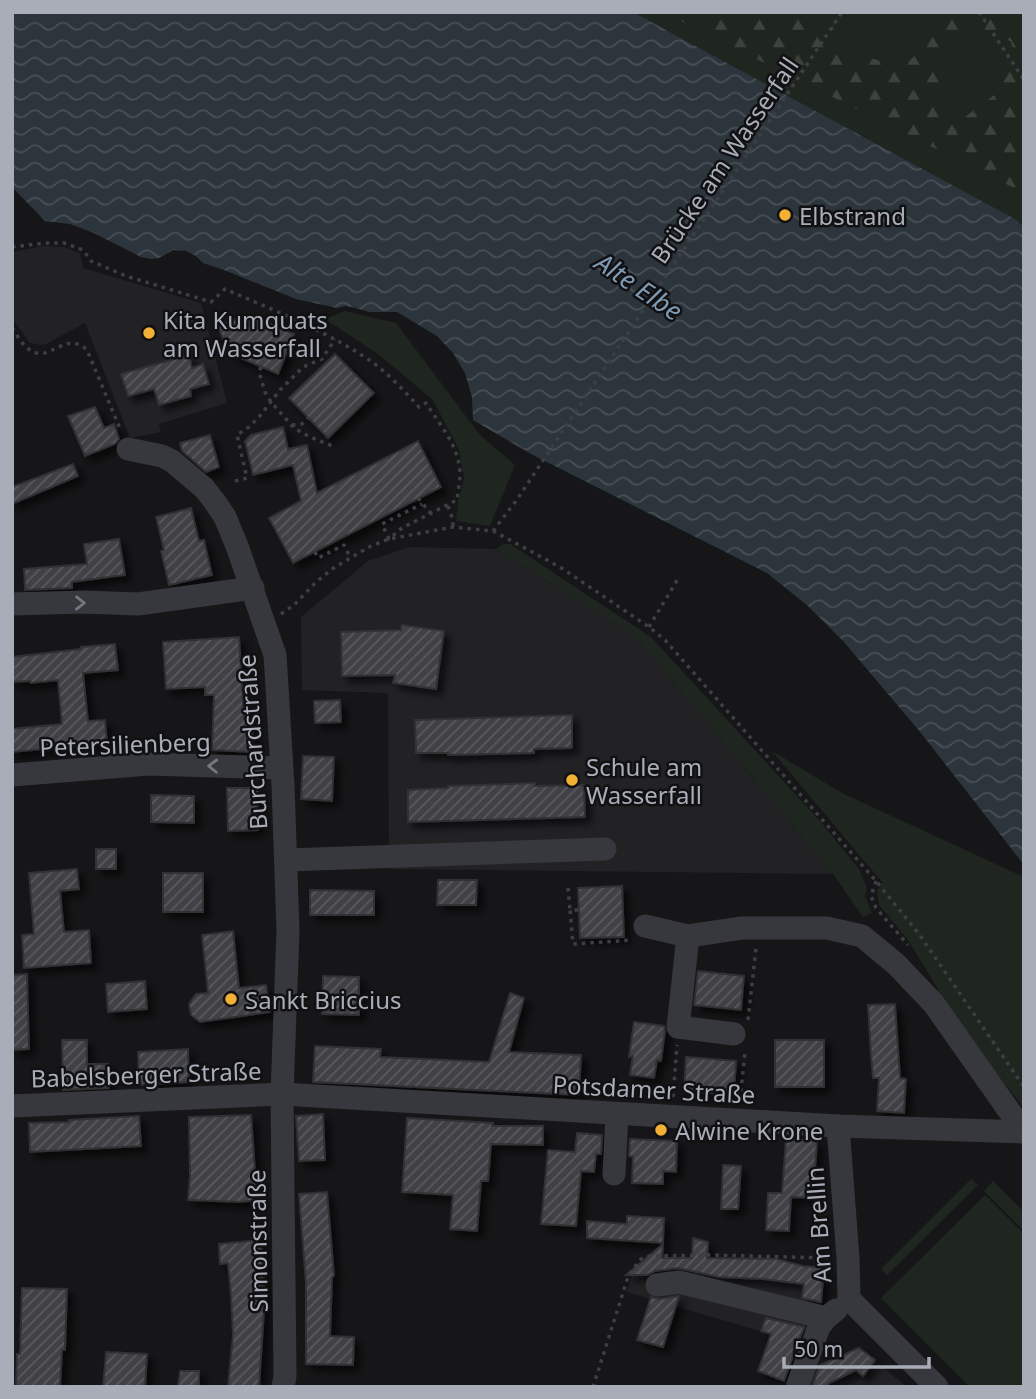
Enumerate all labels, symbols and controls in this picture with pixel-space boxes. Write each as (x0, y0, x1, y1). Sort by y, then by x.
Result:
street label: Brücke am Wasserfall (643, 50, 805, 270)
place label: Elbstrand (799, 199, 906, 232)
marker: Elbstrand (777, 207, 793, 223)
water label: Alte Elbe (587, 243, 690, 328)
place label: Kita Kumquats am Wasserfall (163, 303, 328, 364)
marker: Kita Kumquats am Wasserfall (141, 325, 157, 341)
one-way arrow (76, 595, 86, 611)
street label: Burchardstraße (229, 653, 275, 831)
street label: Petersilienberg (39, 725, 211, 763)
place label: Schule am Wasserfall (586, 750, 702, 811)
one-way arrow (207, 758, 218, 774)
marker: Schule am Wasserfall (564, 772, 580, 788)
place label: Sankt Briccius (245, 983, 401, 1016)
marker: Sankt Briccius (223, 991, 239, 1007)
street label: Babelsberger Straße (30, 1053, 262, 1095)
street label: Potsdamer Straße (552, 1067, 756, 1111)
place label: Alwine Krone (675, 1114, 823, 1147)
marker: Alwine Krone (653, 1122, 669, 1138)
street label: Am Brellin (797, 1166, 839, 1284)
street label: Simonstraße (239, 1169, 275, 1313)
scale bar (784, 1326, 929, 1370)
text: 50 m (794, 1335, 843, 1363)

